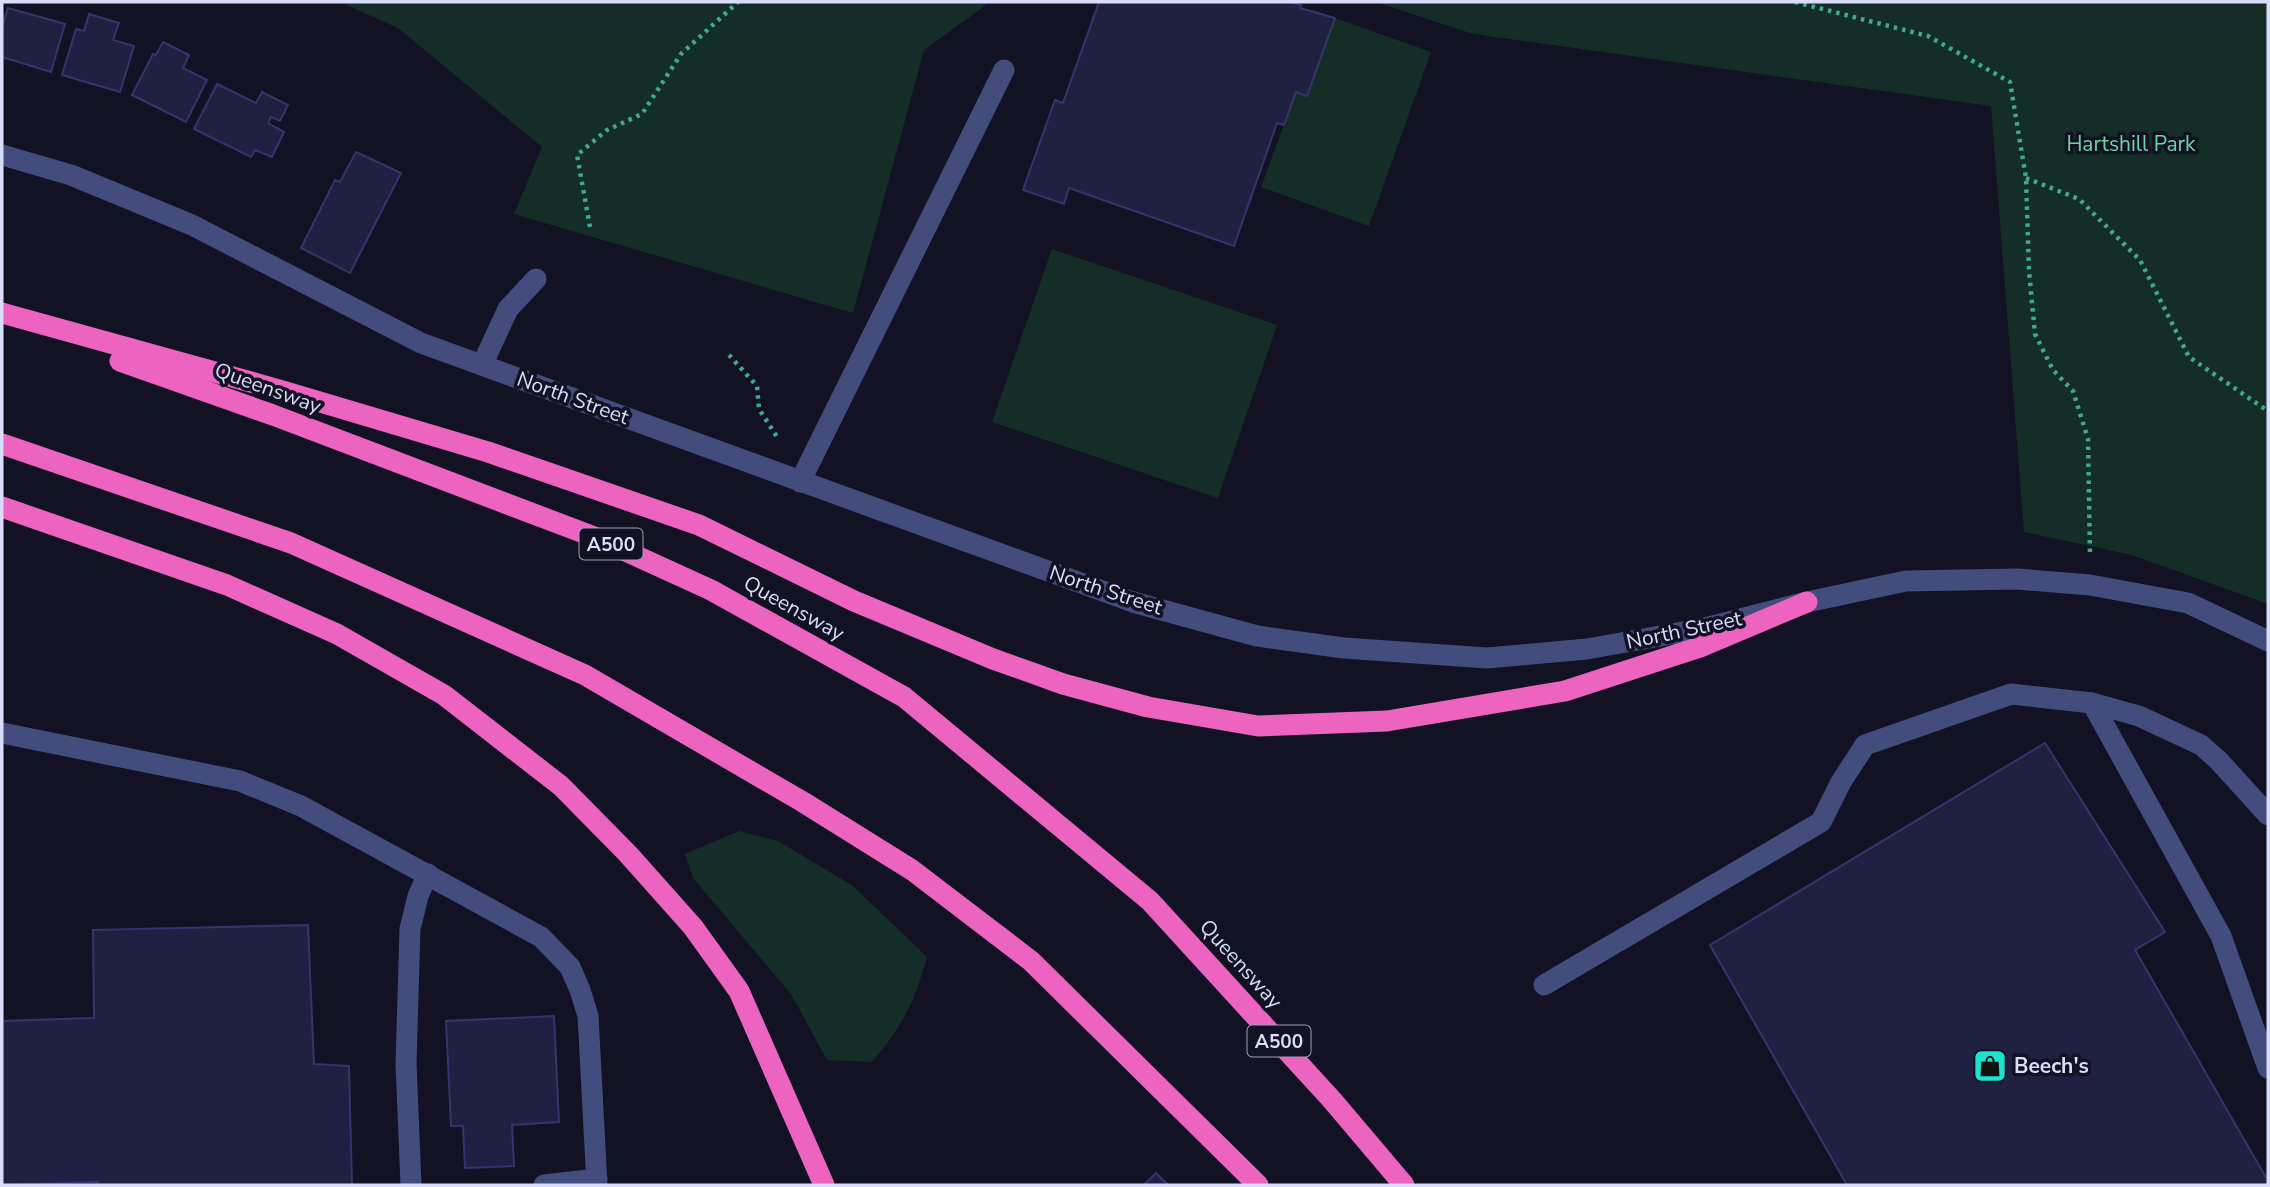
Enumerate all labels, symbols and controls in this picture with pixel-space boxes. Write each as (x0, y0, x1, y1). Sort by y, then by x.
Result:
park label: Hartshill Park (2066, 130, 2196, 158)
street label: Queensway (211, 356, 325, 420)
street label: North Street (513, 365, 633, 431)
road number: A500 (580, 528, 642, 559)
street label: North Street (1046, 559, 1167, 622)
street label: Queensway (739, 569, 850, 647)
street label: North Street (1624, 604, 1745, 656)
street label: Queensway (1193, 913, 1289, 1015)
road number: A500 (1248, 1026, 1310, 1056)
shop icon: Beech's (1971, 1047, 2009, 1085)
place label: Beech's (2014, 1052, 2089, 1080)

